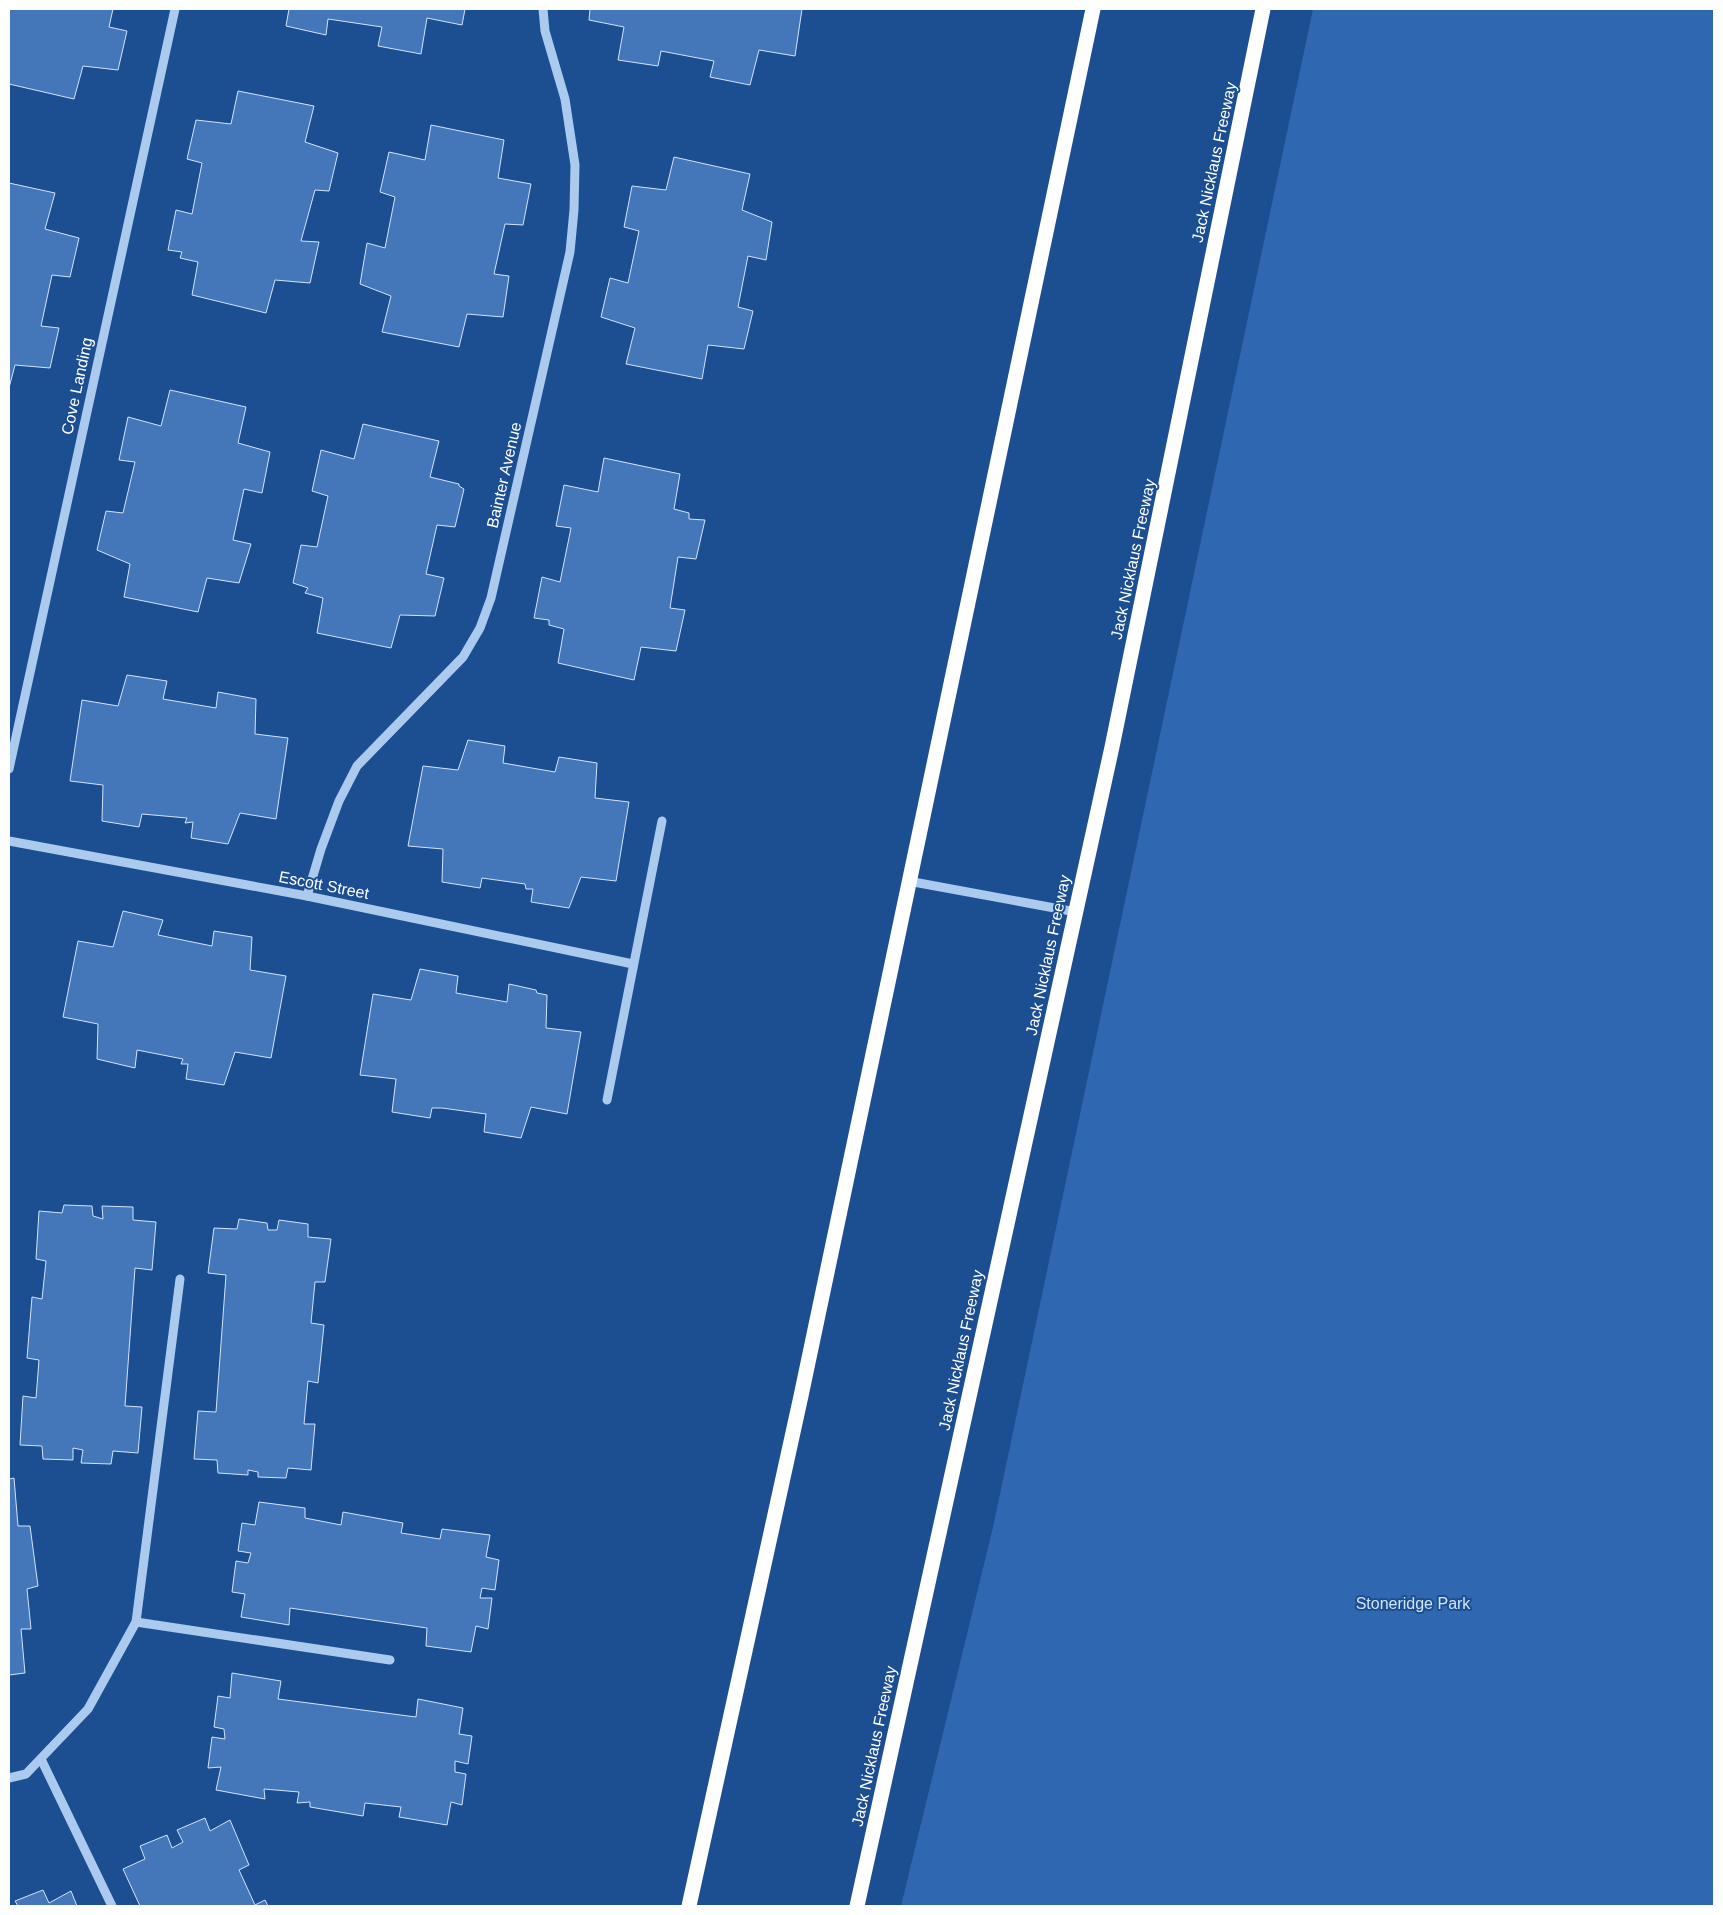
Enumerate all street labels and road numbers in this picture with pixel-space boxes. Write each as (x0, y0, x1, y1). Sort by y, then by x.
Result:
street label: Jack Nicklaus Freeway (1189, 80, 1239, 244)
street label: Cove Landing (58, 336, 96, 436)
street label: Bainter Avenue (484, 420, 524, 530)
street label: Jack Nicklaus Freeway (1108, 477, 1158, 641)
street label: Escott Street (277, 868, 371, 902)
street label: Jack Nicklaus Freeway (1023, 873, 1073, 1037)
street label: Jack Nicklaus Freeway (936, 1268, 986, 1432)
street label: Jack Nicklaus Freeway (849, 1664, 899, 1828)

